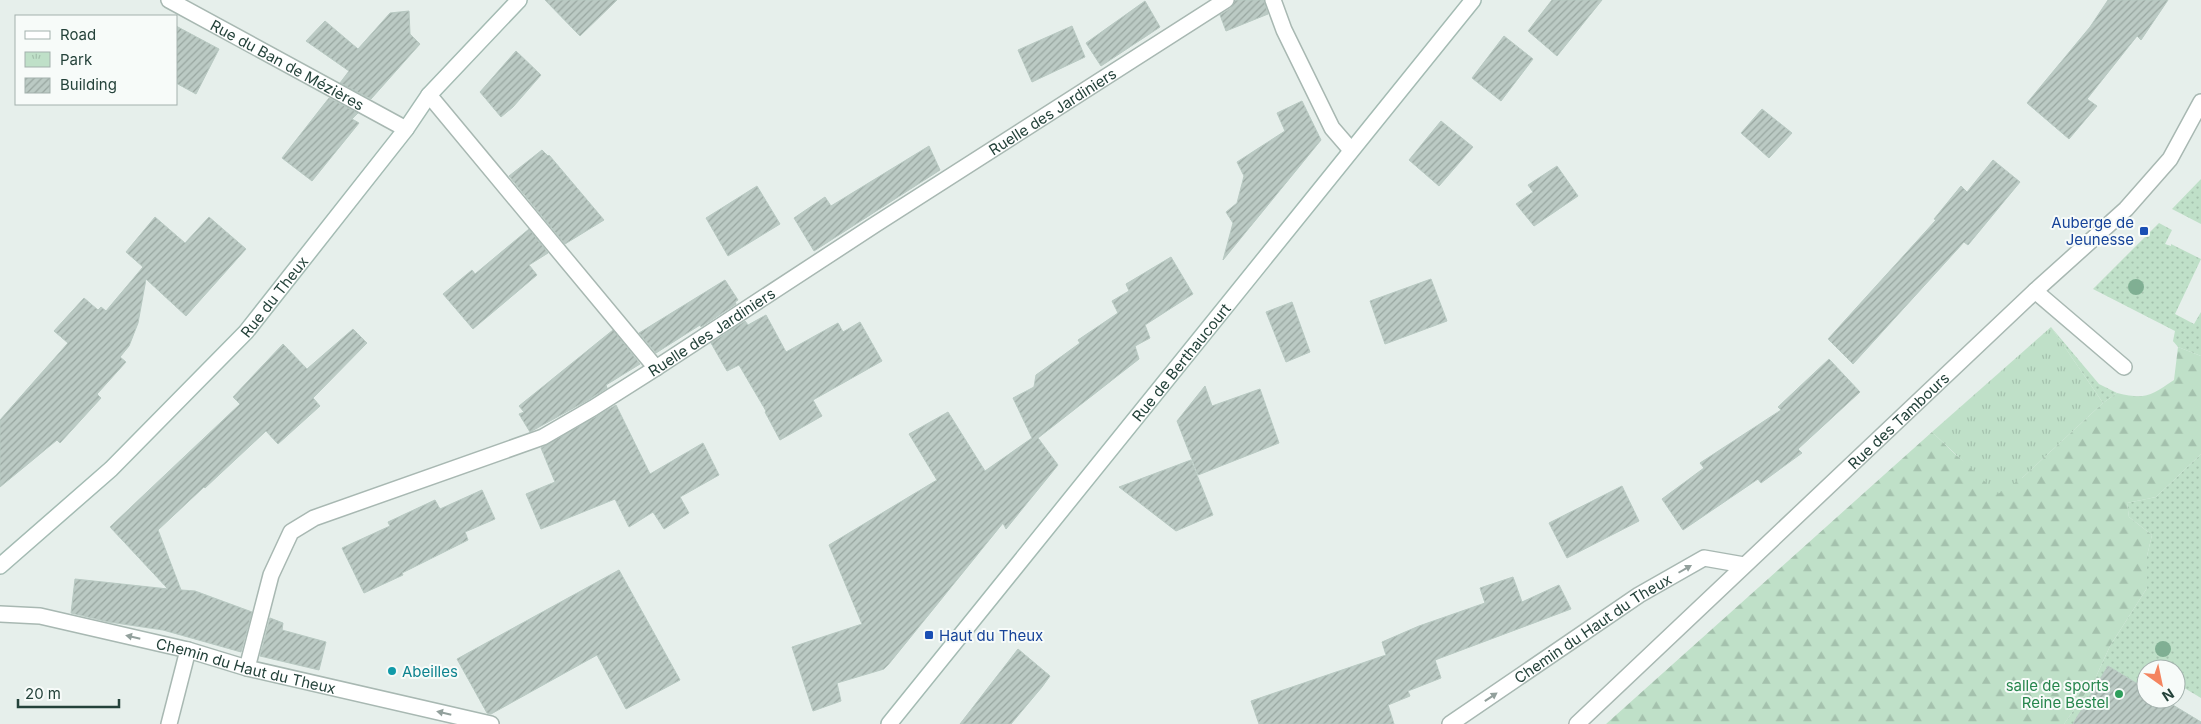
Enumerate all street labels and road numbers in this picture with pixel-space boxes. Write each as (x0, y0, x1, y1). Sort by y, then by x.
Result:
street label: Rue du Ban de Mézières (207, 15, 368, 114)
street label: Ruelle des Jardiniers (985, 63, 1120, 159)
street label: Rue du Theux (236, 252, 312, 341)
street label: Ruelle des Jardiniers (645, 283, 779, 380)
street label: Rue de Berthaucourt (1128, 299, 1234, 425)
street label: Rue des Tambours (1844, 368, 1953, 473)
street label: Chemin du Haut du Theux (1510, 569, 1675, 687)
street label: Chemin du Haut du Theux (154, 633, 338, 698)

